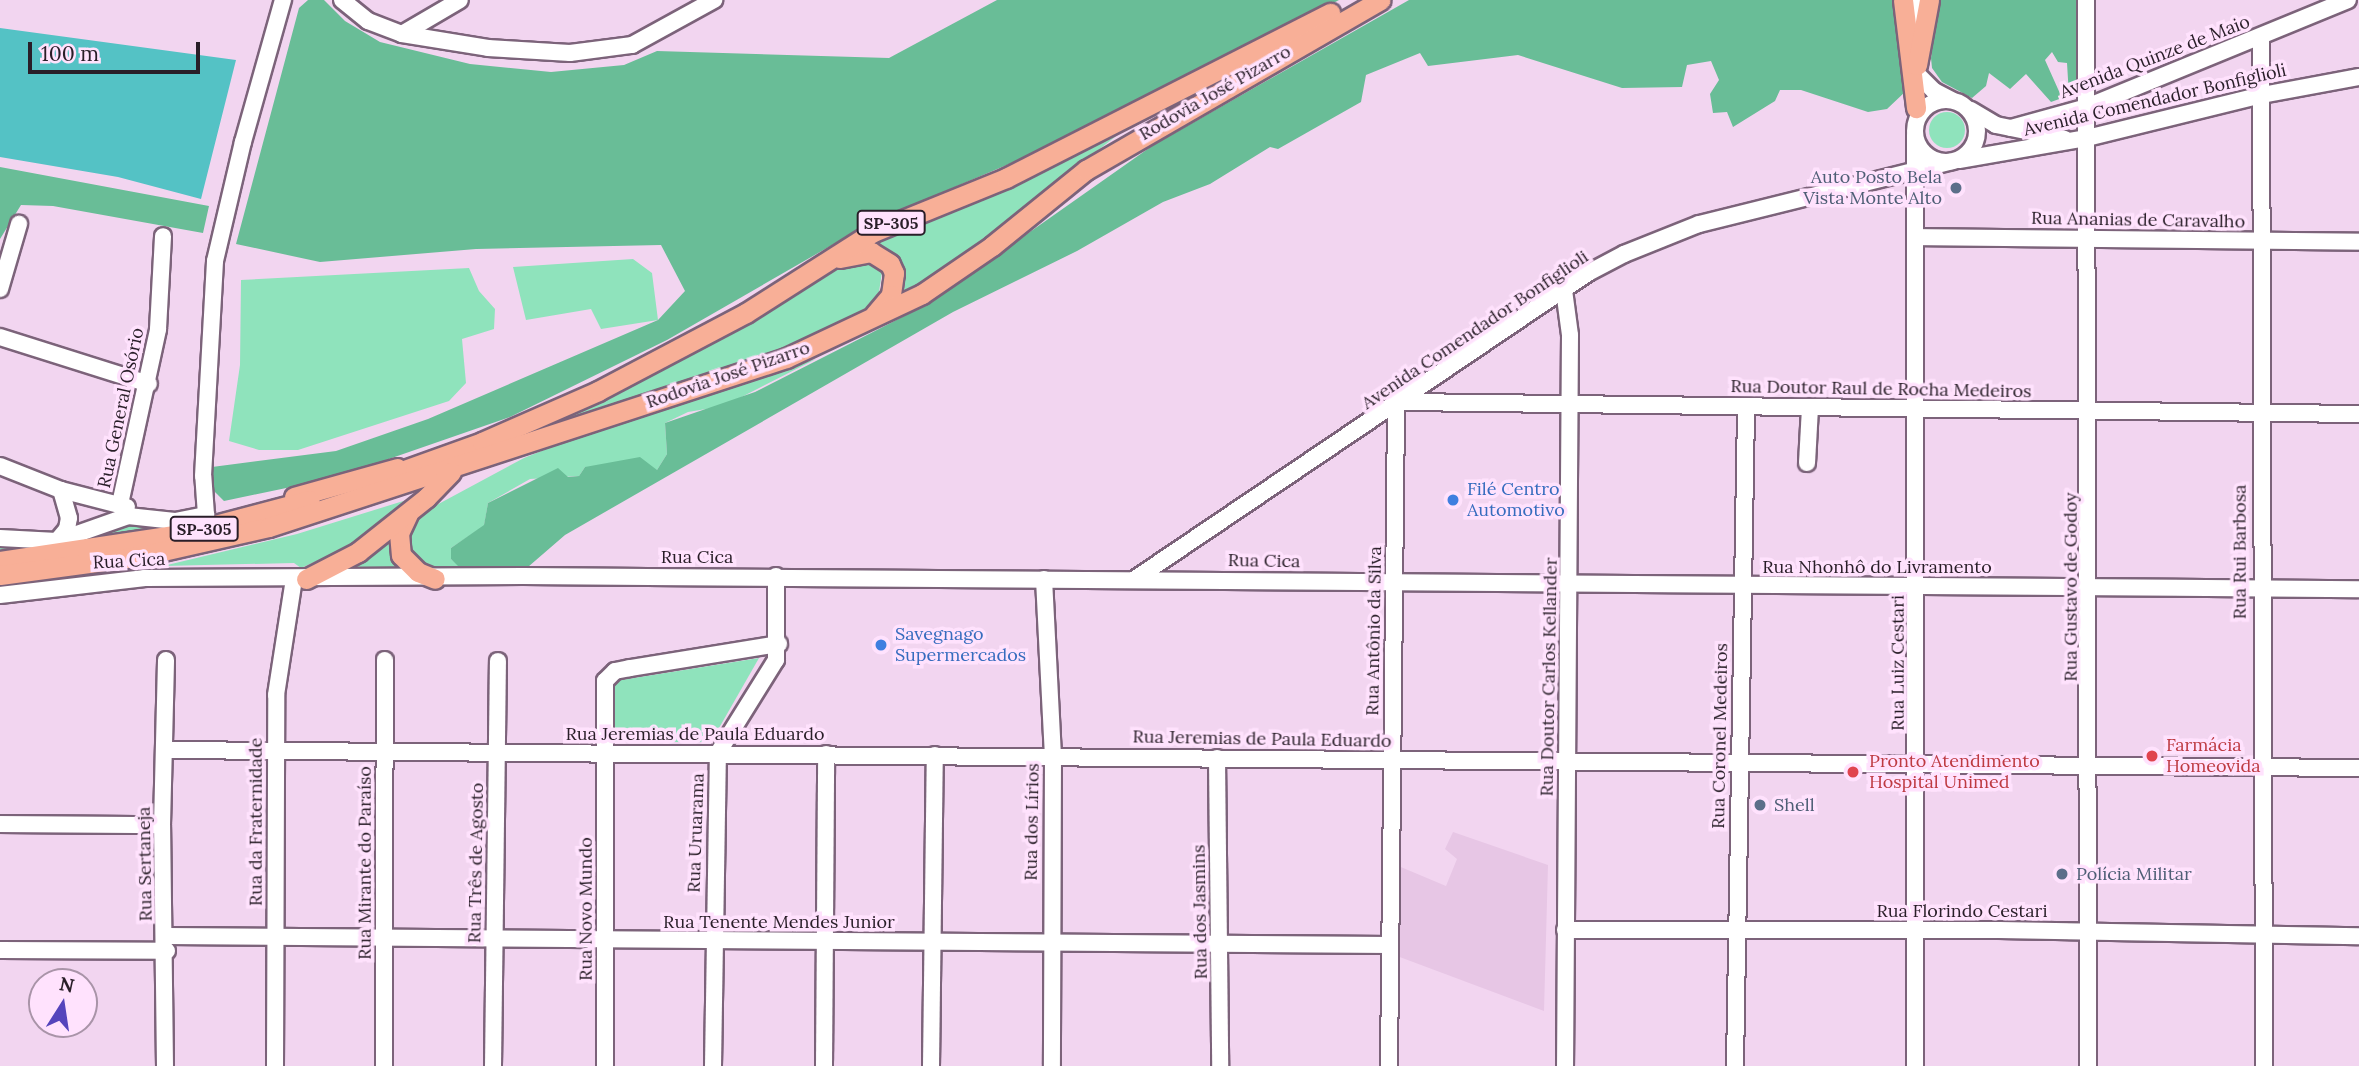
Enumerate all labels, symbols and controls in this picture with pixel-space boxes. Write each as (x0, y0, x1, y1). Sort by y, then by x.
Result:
street label: Avenida Quinze de Maio (2057, 11, 2253, 103)
scale bar (32, 28, 203, 72)
text: 100 m (41, 40, 99, 67)
street label: Rodovia José Pizarro (1135, 41, 1295, 145)
street label: Avenida Comendador Bonfiglioli (2022, 59, 2288, 141)
place label: Auto Posto Bela Vista Monte Alto (1803, 167, 1942, 210)
marker: Auto Posto Bela Vista Monte Alto (1948, 180, 1964, 196)
street label: Rua Ananias de Caravalho (2031, 207, 2245, 233)
road number: SP-305 (856, 210, 926, 236)
street label: Avenida Comendador Bonfiglioli (1358, 246, 1592, 414)
street label: Rua General Osório (93, 326, 149, 490)
street label: Rodovia José Pizarro (643, 337, 813, 413)
street label: Rua Doutor Raul de Rocha Medeiros (1730, 376, 2032, 402)
place label: Filé Centro Automotivo (1467, 479, 1565, 522)
street label: Rua Rui Barbosa (2229, 485, 2251, 619)
marker: Filé Centro Automotivo (1445, 492, 1461, 508)
street label: Rua Gustavo de Godoy (2060, 492, 2082, 682)
road number: SP-305 (169, 516, 239, 542)
street label: Rua Cica (661, 546, 733, 568)
street label: Rua Antônio da Silva (1362, 546, 1386, 716)
street label: Rua Cica (92, 548, 166, 574)
street label: Rua Cica (1228, 550, 1300, 572)
street label: Rua Nhonhô do Livramento (1762, 556, 1992, 578)
street label: Rua Doutor Carlos Kellander (1536, 557, 1562, 797)
street label: Rua Luiz Cestari (1887, 595, 1909, 731)
place label: Savegnago Supermercados (895, 624, 1026, 666)
marker: Savegnago Supermercados (873, 637, 889, 653)
street label: Rua Coronel Medeiros (1708, 643, 1732, 829)
street label: Rua Jeremias de Paula Eduardo (565, 723, 825, 745)
street label: Rua Jeremias de Paula Eduardo (1132, 726, 1392, 752)
place label: Farmácia Homeovida (2166, 735, 2261, 778)
street label: Rua da Fraternidade (245, 738, 267, 906)
marker: Farmácia Homeovida (2144, 748, 2160, 764)
place label: Pronto Atendimento Hospital Unimed (1869, 751, 2040, 794)
marker: Pronto Atendimento Hospital Unimed (1843, 762, 1863, 782)
street label: Rua dos Lírios (1020, 763, 1044, 881)
street label: Rua Mirante do Paraíso (354, 766, 376, 960)
street label: Rua Uruarama (683, 773, 709, 893)
street label: Rua Três de Agosto (464, 783, 488, 943)
place label: Shell (1774, 794, 1815, 816)
marker: Shell (1752, 797, 1768, 813)
street label: Rua Sertaneja (133, 806, 157, 922)
street label: Rua Novo Mundo (575, 837, 597, 981)
street label: Rua dos Jasmins (1188, 844, 1212, 980)
place label: Polícia Militar (2076, 863, 2192, 885)
marker: Polícia Militar (2054, 866, 2070, 882)
street label: Rua Florindo Cestari (1877, 900, 2047, 922)
street label: Rua Tenente Mendes Junior (663, 911, 895, 933)
north arrow (28, 968, 98, 1038)
text: N (57, 971, 77, 998)

